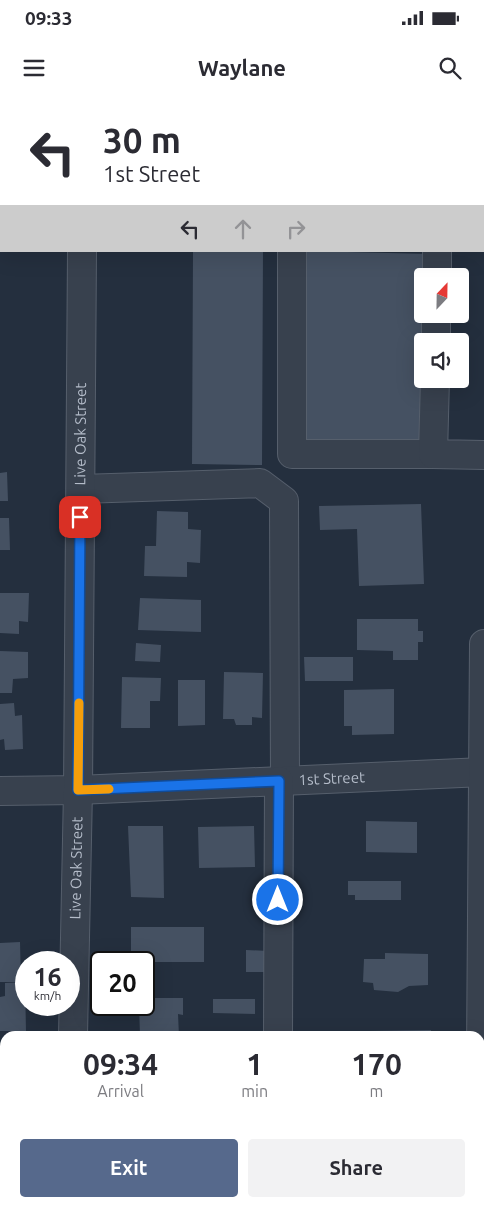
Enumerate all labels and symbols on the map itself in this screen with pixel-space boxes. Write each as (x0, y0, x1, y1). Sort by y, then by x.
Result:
north arrow (414, 268, 469, 322)
street label: Live Oak Street (71, 383, 89, 485)
pin (59, 496, 101, 538)
street label: 1st Street (298, 768, 365, 788)
street label: Live Oak Street (66, 816, 85, 919)
position arrow (251, 873, 303, 925)
speed limit sign: 20 (90, 951, 155, 1016)

